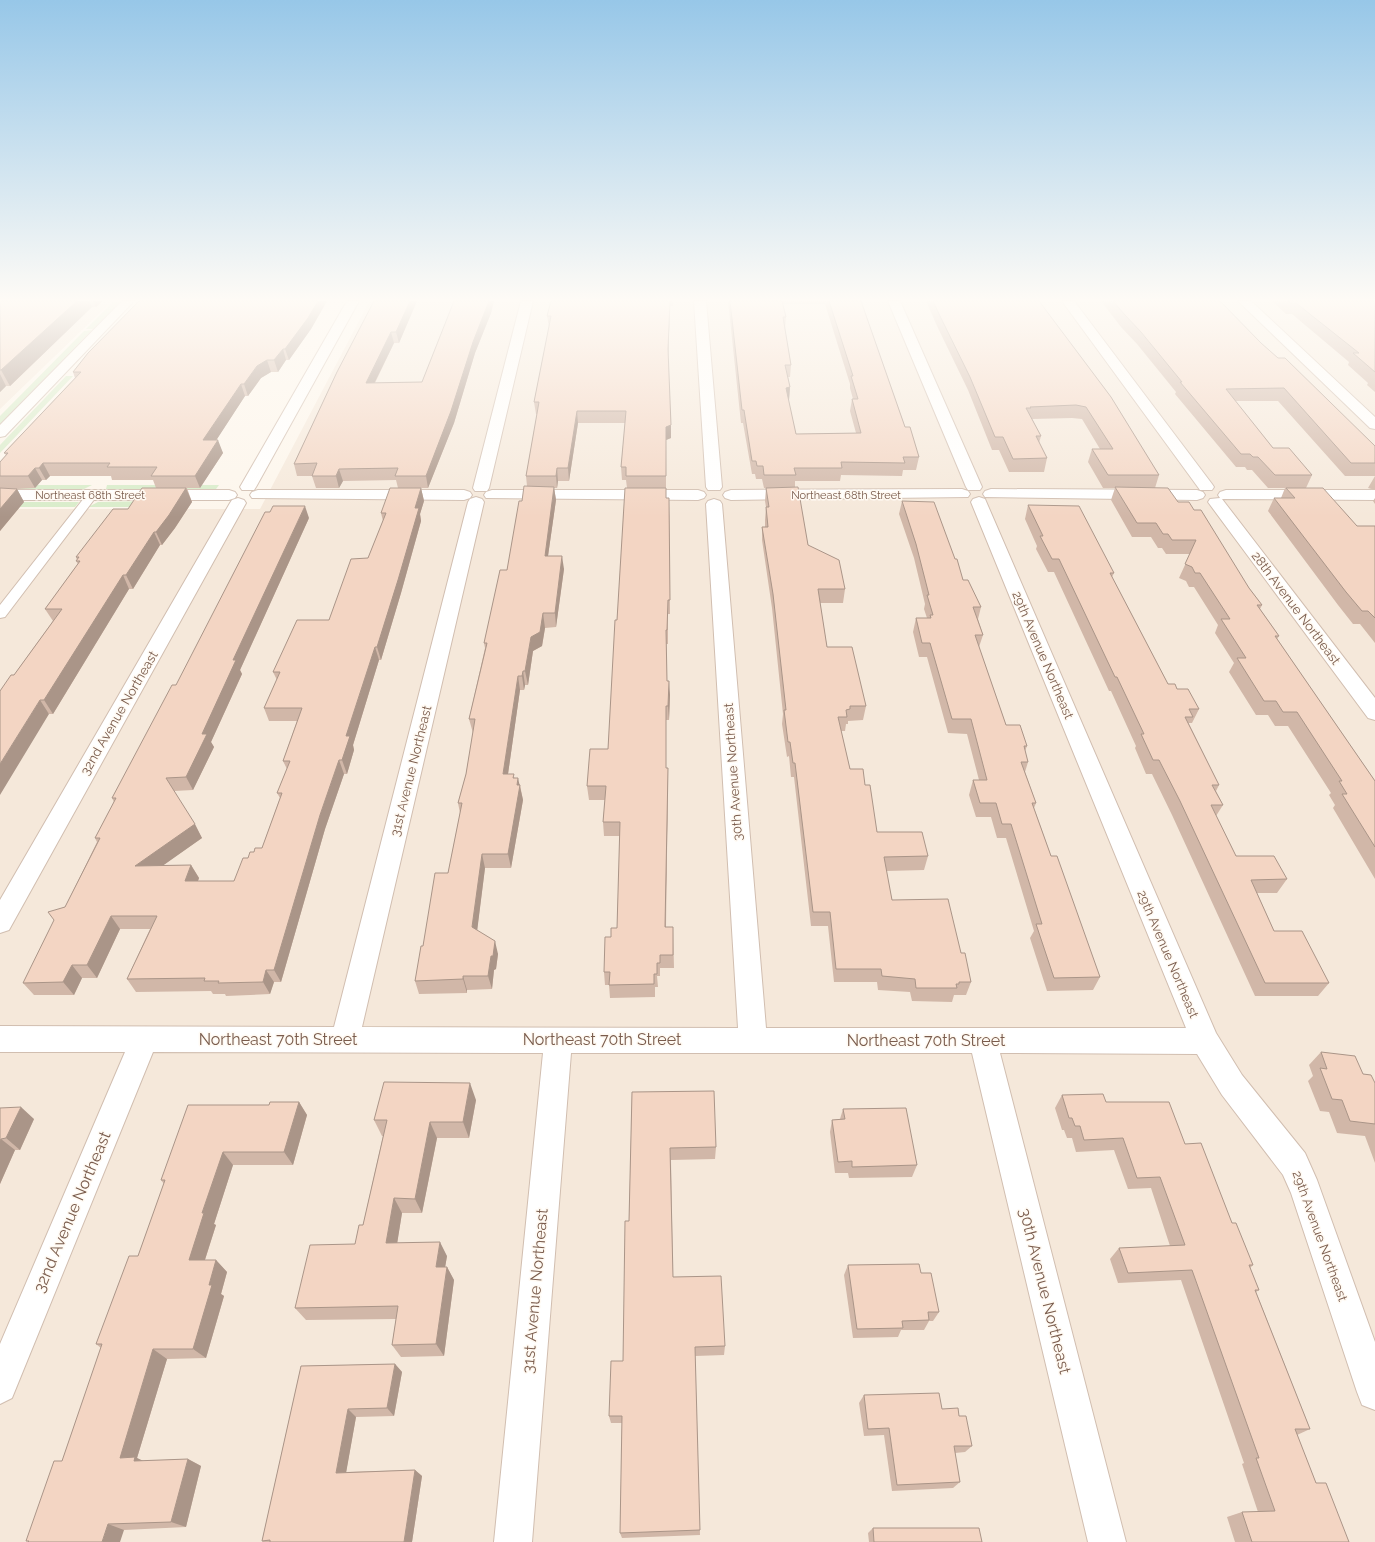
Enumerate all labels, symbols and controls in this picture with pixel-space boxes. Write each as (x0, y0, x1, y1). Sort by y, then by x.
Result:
street label: Northeast 68th Street (35, 489, 145, 502)
street label: Northeast 68th Street (791, 489, 901, 502)
street label: 28th Avenue Northeast (1249, 548, 1344, 668)
street label: 29th Avenue Northeast (1009, 589, 1077, 722)
street label: 32nd Avenue Northeast (77, 648, 161, 778)
street label: 30th Avenue Northeast (721, 702, 745, 841)
street label: 31st Avenue Northeast (387, 703, 435, 838)
street label: 29th Avenue Northeast (1134, 888, 1202, 1021)
street label: Northeast 70th Street (199, 1030, 358, 1049)
street label: Northeast 70th Street (523, 1030, 682, 1049)
street label: Northeast 70th Street (847, 1031, 1006, 1050)
street label: 32nd Avenue Northeast (29, 1128, 115, 1295)
street label: 29th Avenue Northeast (1289, 1169, 1351, 1304)
street label: 30th Avenue Northeast (1015, 1206, 1075, 1376)
street label: 31st Avenue Northeast (518, 1207, 552, 1374)

